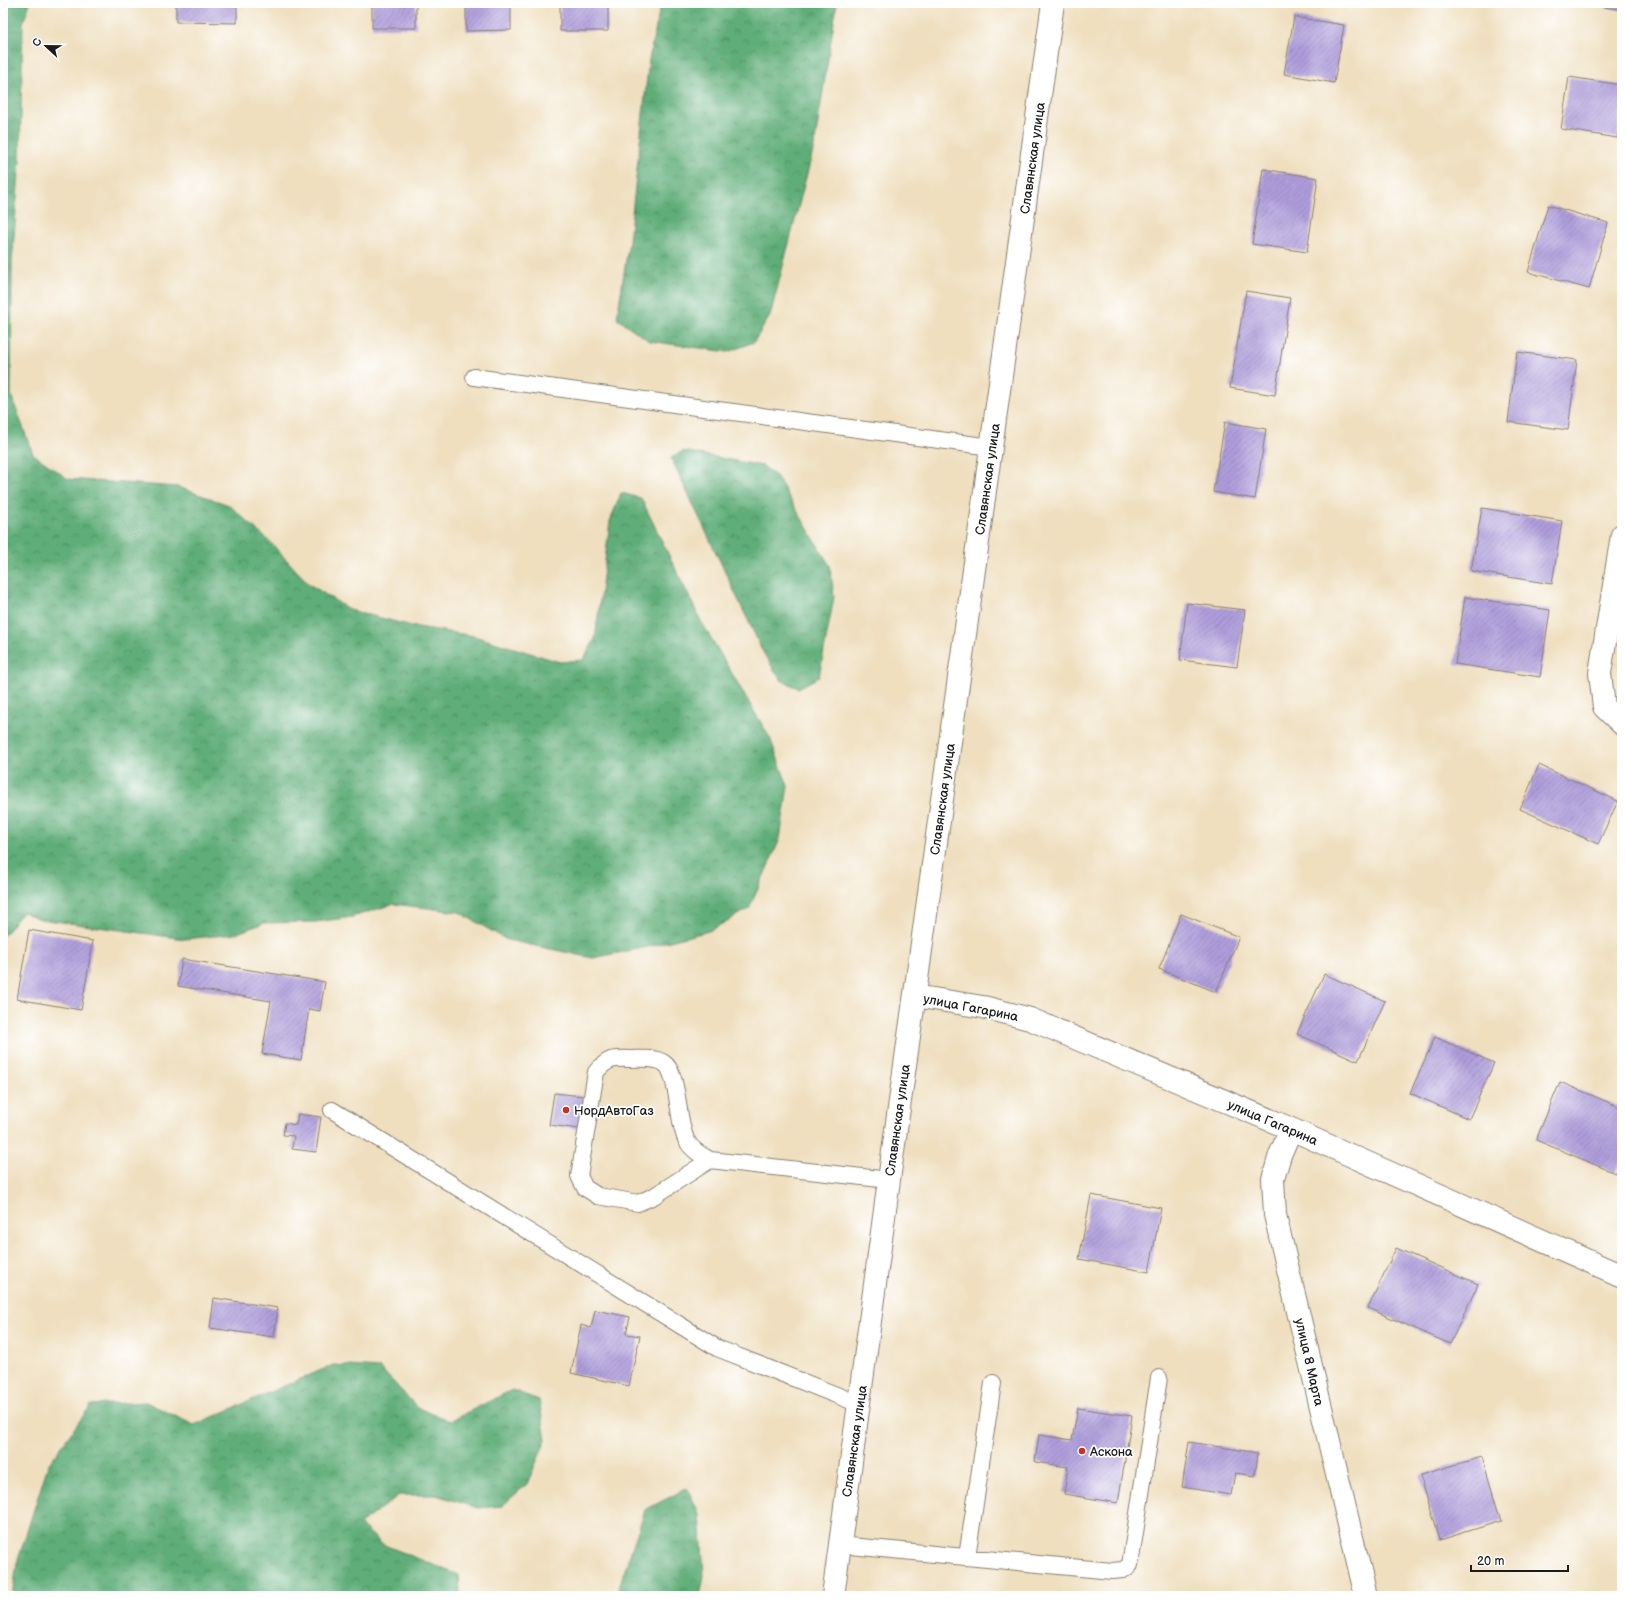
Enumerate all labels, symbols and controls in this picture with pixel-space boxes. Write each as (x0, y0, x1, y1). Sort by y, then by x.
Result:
north arrow (26, 26, 66, 66)
text: С (30, 36, 45, 48)
street label: Славянская улица (1017, 101, 1049, 215)
street label: Славянская улица (972, 422, 1004, 536)
street label: Славянская улица (927, 742, 959, 856)
street label: улица Гагарина (922, 991, 1020, 1025)
street label: Славянская улица (882, 1063, 914, 1177)
street label: улица Гагарина (1225, 1097, 1320, 1149)
place label: НордАвтоГаз (574, 1103, 654, 1119)
marker: НордАвтоГаз (561, 1105, 571, 1115)
street label: улица 8 Марта (1291, 1317, 1327, 1408)
street label: Славянская улица (839, 1384, 871, 1498)
place label: Аскона (1089, 1444, 1133, 1460)
marker: Аскона (1077, 1446, 1087, 1456)
scale bar (1471, 1547, 1568, 1573)
text: 20 m (1477, 1554, 1504, 1569)

